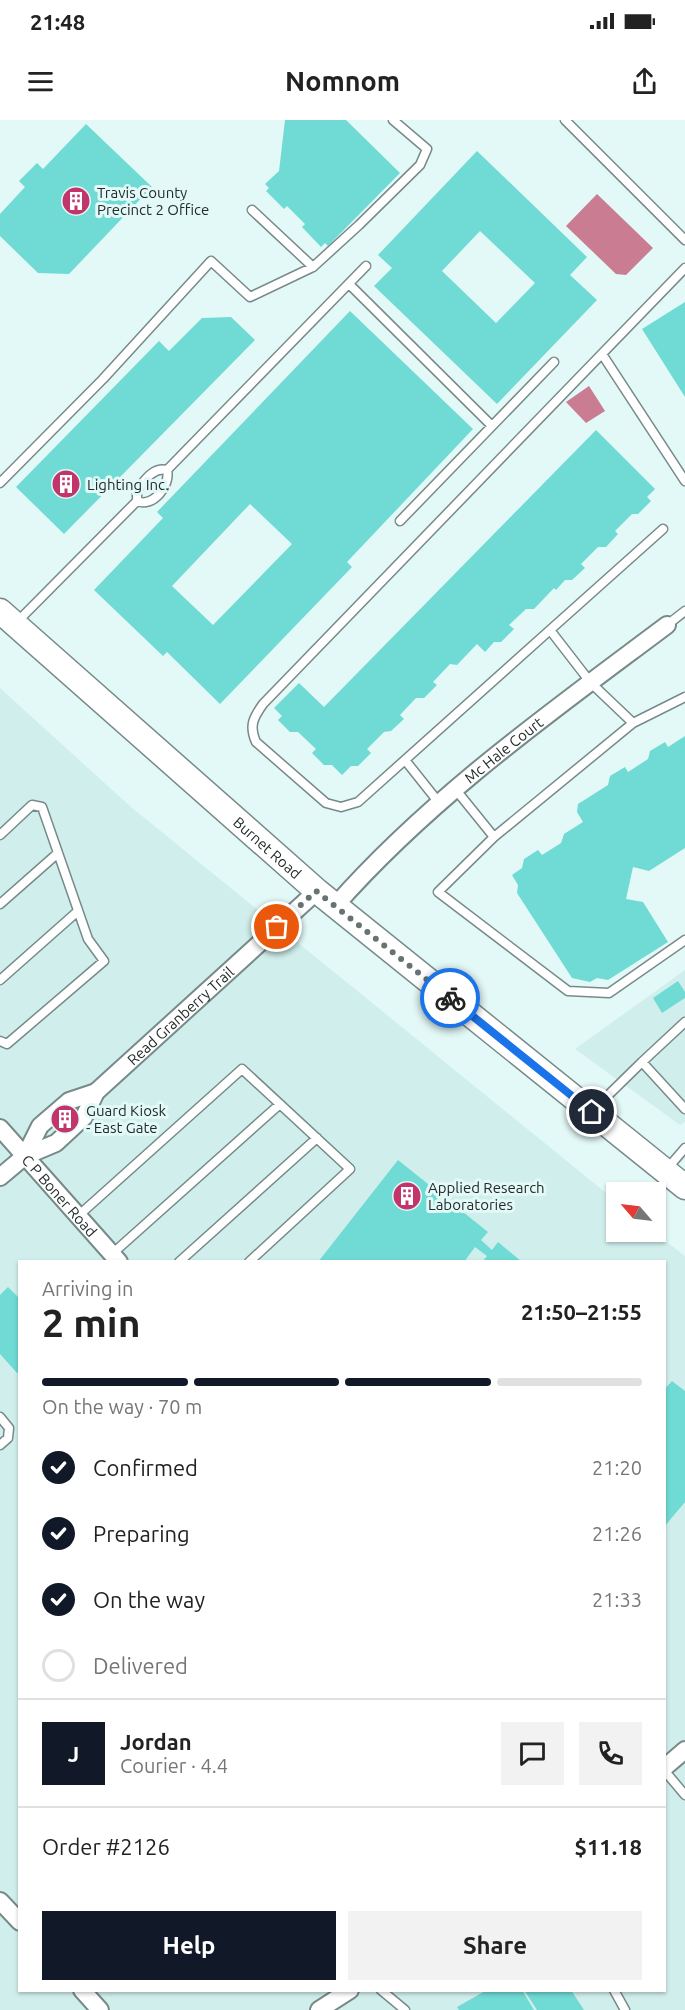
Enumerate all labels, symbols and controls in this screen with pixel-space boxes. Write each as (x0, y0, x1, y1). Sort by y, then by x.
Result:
text: 21:48 (30, 9, 85, 34)
icon: menu (24, 65, 57, 98)
icon: share (628, 65, 661, 98)
text: Nomnom (285, 66, 400, 96)
place label: Travis County Precinct 2 Office (97, 184, 209, 218)
building icon: Travis County Precinct 2 Office (60, 185, 92, 217)
building icon: Lighting Inc. (50, 468, 82, 500)
place label: Lighting Inc. (87, 476, 169, 493)
street label: Mc Hale Court (461, 713, 546, 786)
street label: Burnet Road (230, 813, 305, 882)
pin (251, 901, 302, 952)
icon: bag (260, 910, 293, 943)
street label: Read Granberry Trail (124, 963, 237, 1068)
courier (420, 968, 480, 1028)
icon: bike (434, 982, 467, 1015)
pin (566, 1086, 617, 1137)
icon: home (575, 1095, 608, 1128)
place label: Guard Kiosk - East Gate (86, 1102, 166, 1136)
building icon: Guard Kiosk - East Gate (49, 1103, 81, 1135)
street label: C P Boner Road (19, 1151, 101, 1240)
place label: Applied Research Laboratories (428, 1179, 545, 1213)
building icon: Applied Research Laboratories (391, 1180, 423, 1212)
north arrow (606, 1182, 666, 1242)
map controls (606, 1182, 666, 1242)
text: Arriving in (42, 1277, 133, 1300)
text: 21:50–21:55 (521, 1299, 642, 1324)
text: 2 min (42, 1301, 141, 1344)
text: On the way · 70 m (42, 1395, 202, 1418)
icon: check (42, 1451, 75, 1484)
text: Confirmed (93, 1455, 198, 1480)
text: 21:20 (592, 1456, 642, 1479)
icon: check (42, 1517, 75, 1550)
text: Preparing (93, 1521, 190, 1546)
text: 21:26 (592, 1522, 642, 1545)
icon: check (42, 1583, 75, 1616)
text: On the way (93, 1587, 205, 1612)
text: 21:33 (592, 1588, 642, 1611)
text: Delivered (93, 1653, 188, 1678)
button: chat (501, 1722, 564, 1785)
button: phone (579, 1722, 642, 1785)
text: Jordan (120, 1729, 192, 1754)
text: J (68, 1741, 79, 1766)
text: Courier · 4.4 (120, 1754, 228, 1777)
text: Order #2126 (42, 1834, 170, 1859)
text: $11.18 (575, 1834, 642, 1859)
button: Help (42, 1911, 336, 1980)
button: Share (348, 1911, 642, 1980)

